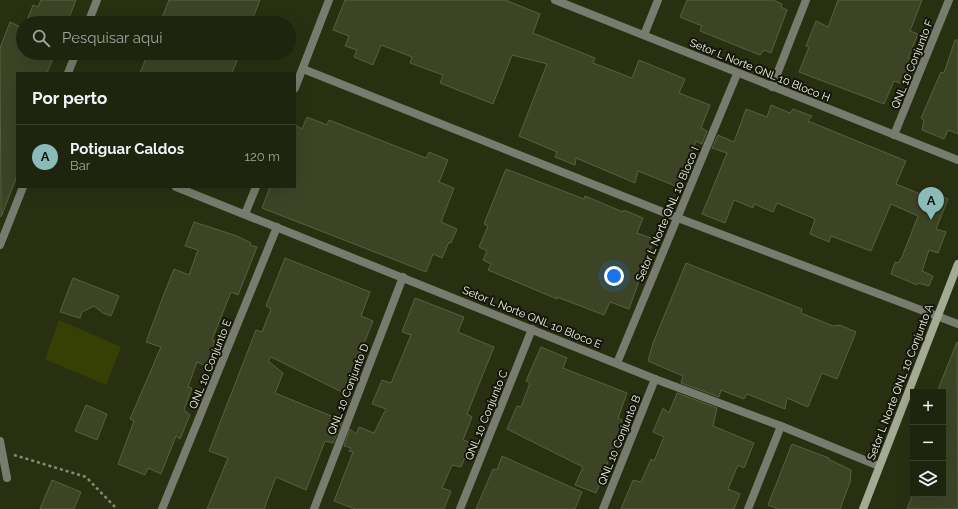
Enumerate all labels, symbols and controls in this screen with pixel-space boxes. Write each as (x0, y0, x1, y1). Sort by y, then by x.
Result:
search box (16, 16, 296, 60)
street label: QNL 10 Conjunto F (889, 17, 937, 111)
icon: search (30, 27, 52, 49)
text: Pesquisar aqui (62, 29, 162, 47)
street label: Setor L Norte QNL 10 Bloco H (688, 36, 832, 105)
text: Por perto (32, 88, 107, 108)
text: Potiguar Caldos (70, 140, 184, 158)
street label: Setor L Norte QNL 10 Bloco I (633, 145, 702, 283)
text: A (41, 149, 49, 164)
text: 120 m (244, 149, 280, 164)
text: Bar (70, 158, 90, 173)
pin: A (918, 187, 944, 220)
your location (604, 266, 624, 286)
street label: Setor L Norte QNL 10 Bloco E (460, 284, 604, 352)
street label: Setor L Norte QNL 10 Conjunto A (865, 302, 936, 462)
street label: QNL 10 Conjunto E (187, 317, 234, 411)
street label: QNL 10 Conjunto D (325, 342, 372, 437)
street label: QNL 10 Conjunto C (462, 368, 511, 462)
map controls (910, 389, 946, 497)
button: + (910, 389, 946, 425)
street label: QNL 10 Conjunto B (595, 393, 643, 487)
button: − (910, 425, 946, 461)
button: layers (910, 461, 946, 497)

